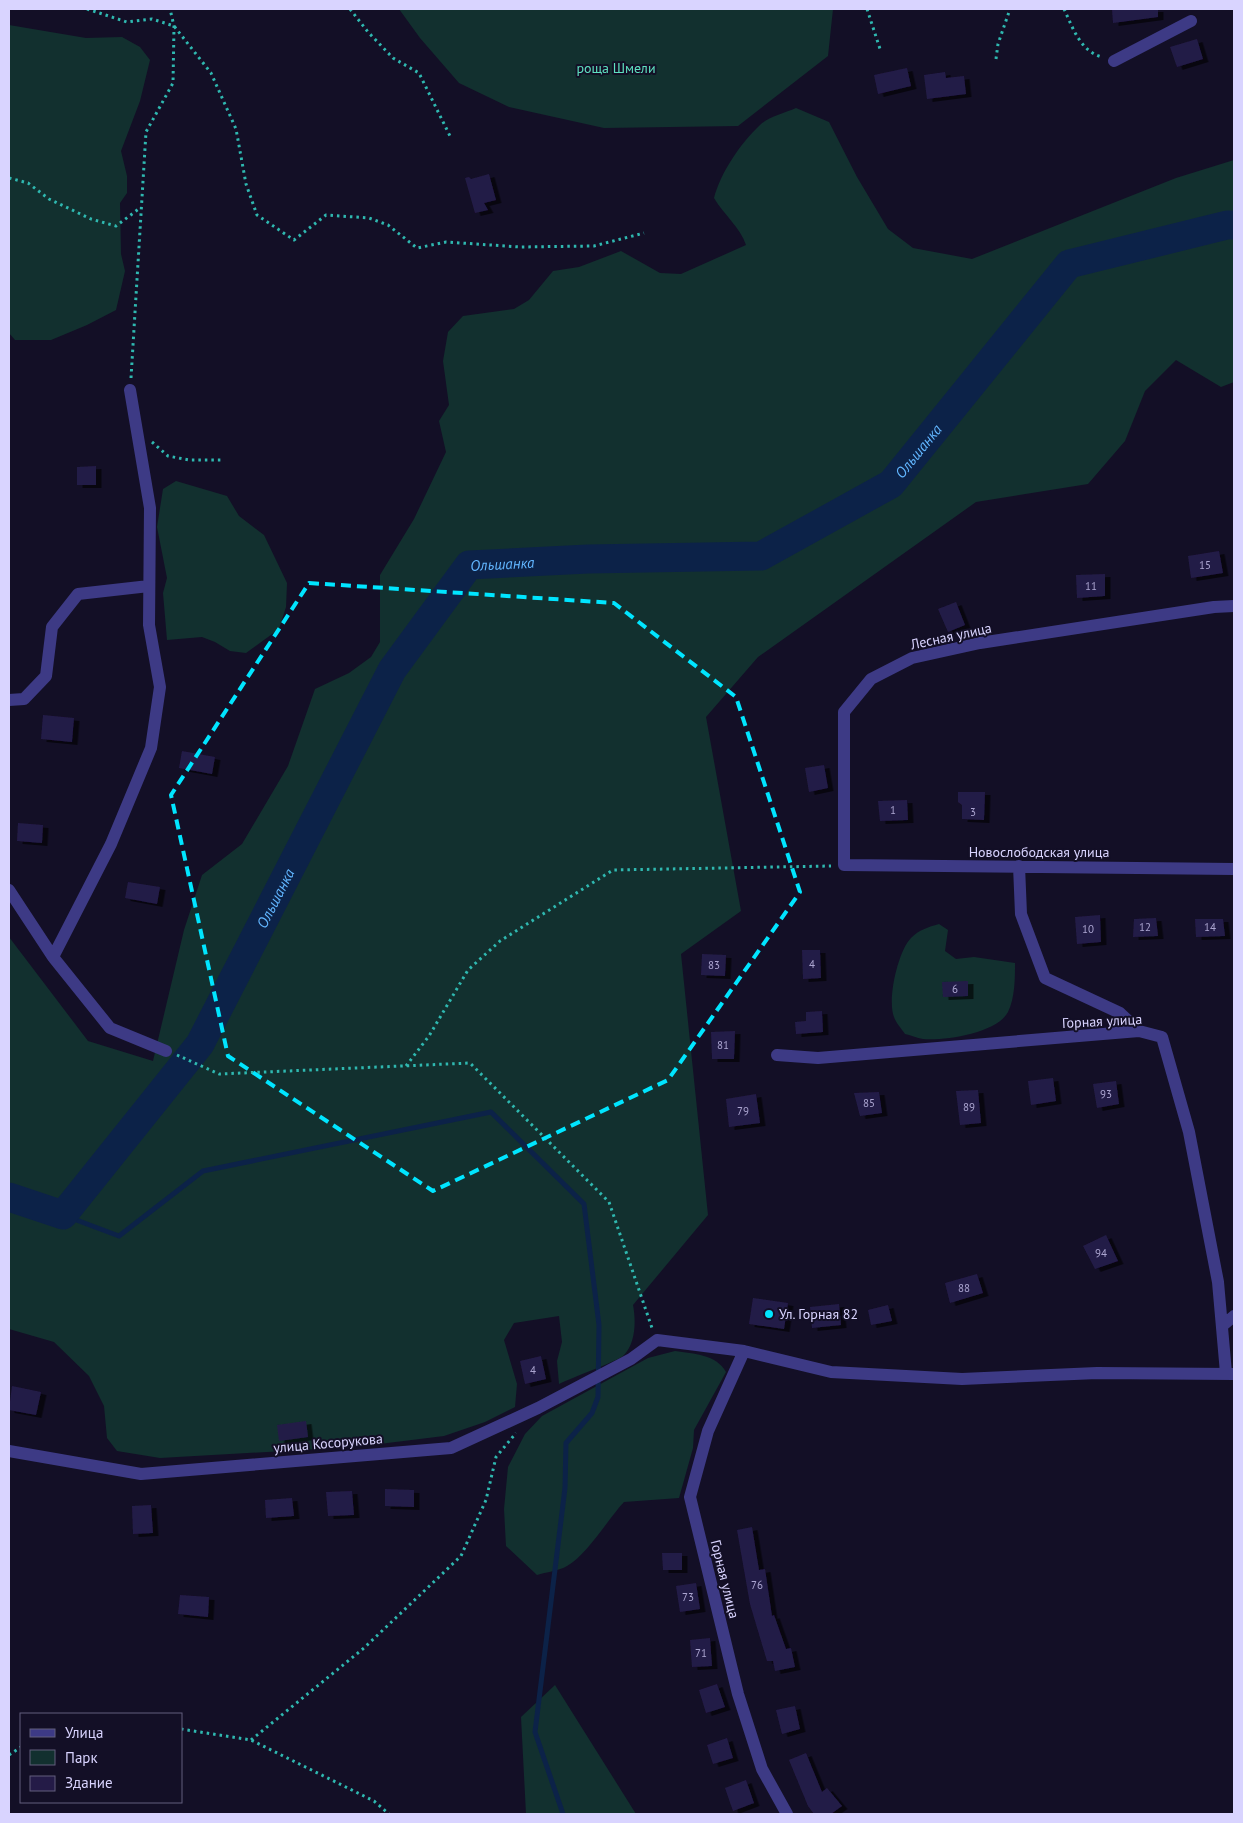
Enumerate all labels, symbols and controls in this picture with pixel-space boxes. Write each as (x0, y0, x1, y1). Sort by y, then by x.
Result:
park label: роща Шмели (576, 59, 656, 77)
water label: Ольшанка (890, 419, 946, 482)
water label: Ольшанка (470, 552, 535, 574)
house number: 15 (1199, 558, 1211, 572)
house number: 11 (1085, 579, 1097, 593)
street label: Лесная улица (908, 619, 993, 654)
house number: 1 (890, 803, 896, 817)
house number: 3 (970, 805, 976, 819)
street label: Новослободская улица (969, 843, 1109, 861)
water label: Ольшанка (252, 865, 298, 931)
house number: 12 (1139, 920, 1151, 934)
house number: 14 (1204, 920, 1216, 934)
house number: 10 (1082, 922, 1094, 936)
house number: 4 (809, 957, 815, 971)
house number: 83 (708, 958, 720, 972)
house number: 6 (952, 982, 958, 996)
street label: Горная улица (1061, 1010, 1143, 1032)
house number: 81 (717, 1038, 729, 1052)
house number: 93 (1100, 1087, 1112, 1101)
house number: 85 (863, 1096, 875, 1110)
house number: 89 (963, 1100, 975, 1114)
house number: 79 (737, 1104, 749, 1118)
house number: 94 (1095, 1246, 1107, 1260)
house number: 88 (958, 1281, 970, 1295)
place label: Ул. Горная 82 (779, 1305, 858, 1323)
marker: Ул. Горная 82 (763, 1308, 775, 1320)
house number: 4 (530, 1363, 536, 1377)
street label: улица Косорукова (272, 1429, 384, 1457)
street label: Горная улица (707, 1538, 743, 1620)
house number: 76 (751, 1578, 763, 1592)
house number: 73 (682, 1590, 694, 1604)
house number: 71 (695, 1646, 707, 1660)
legend (20, 1713, 182, 1803)
text: Улица (65, 1723, 103, 1742)
text: Парк (65, 1748, 98, 1767)
text: Здание (65, 1773, 113, 1792)

